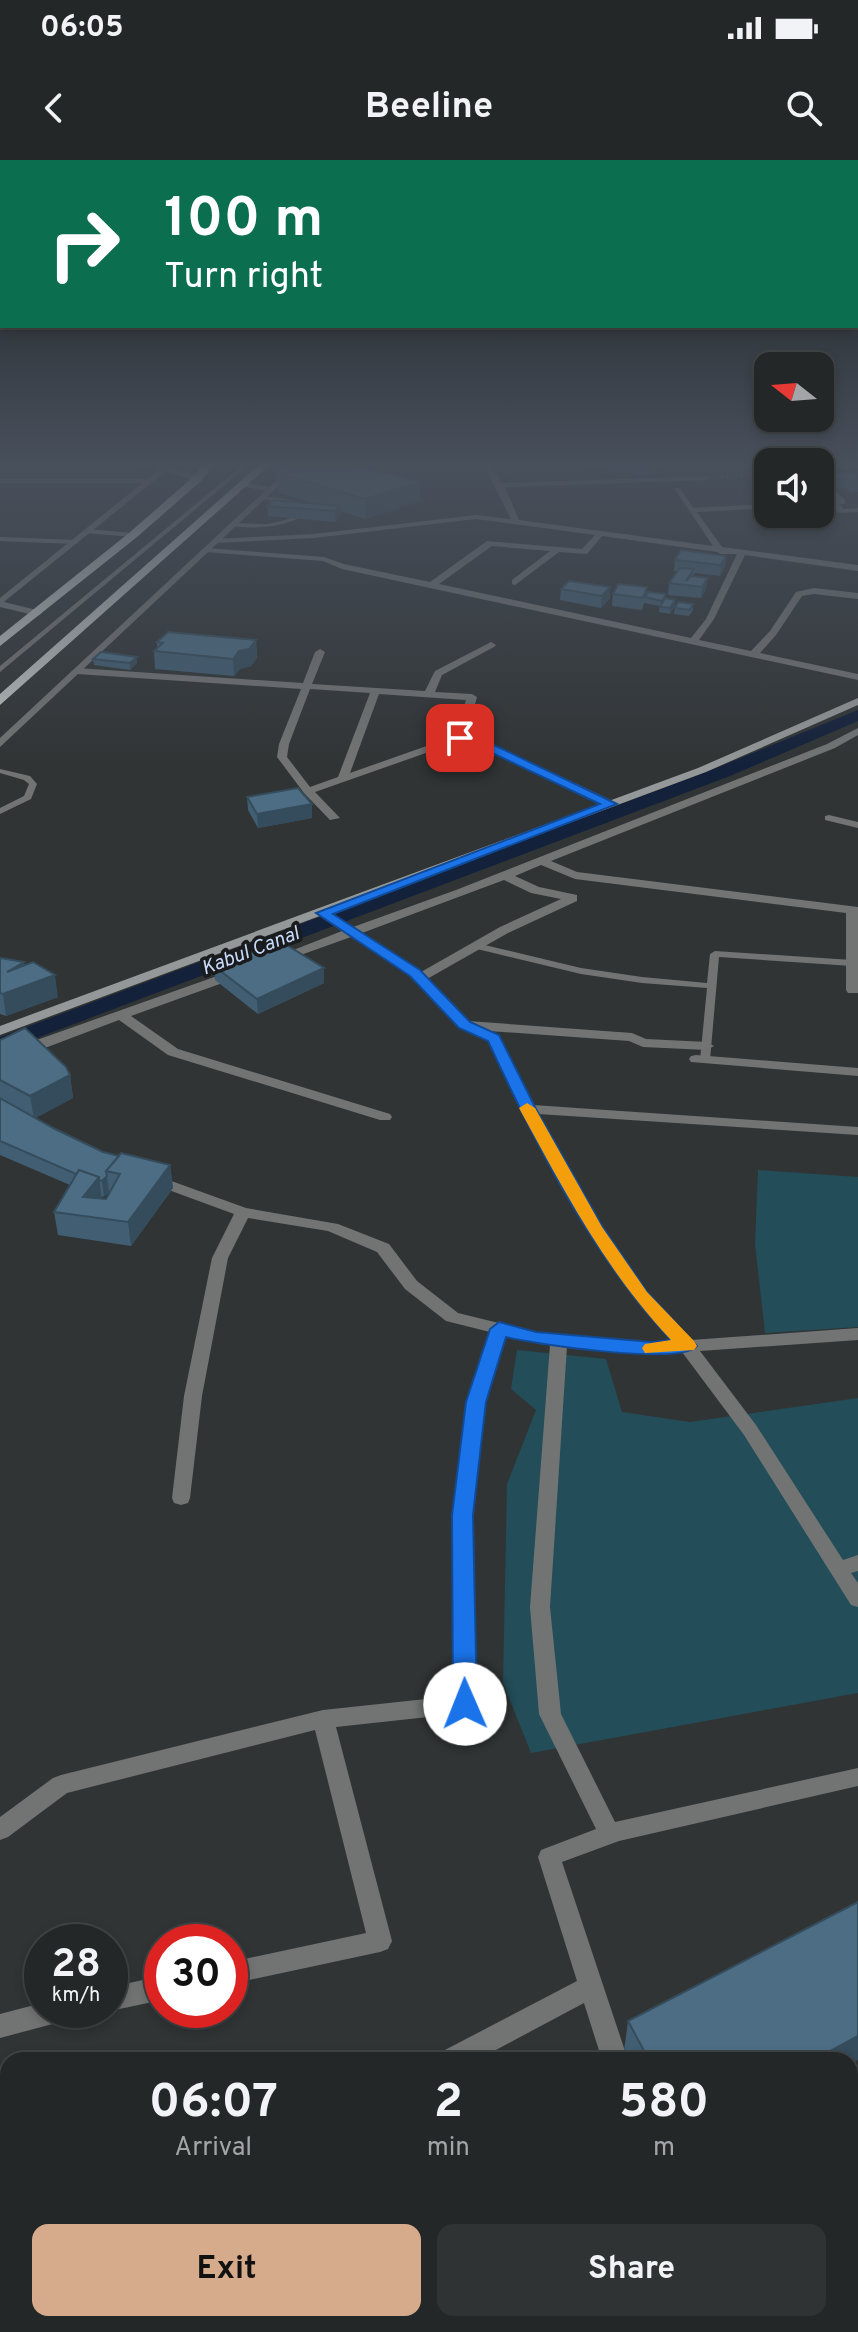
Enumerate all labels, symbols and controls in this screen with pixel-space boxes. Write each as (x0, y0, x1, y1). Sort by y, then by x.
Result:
text: 06:05 (40, 10, 124, 47)
text: Beeline (365, 85, 493, 131)
icon: back (32, 86, 76, 130)
icon: search (782, 86, 826, 130)
text: 100 m (164, 186, 323, 256)
icon: right (32, 192, 136, 296)
text: Turn right (164, 255, 323, 301)
north arrow (754, 352, 834, 432)
map controls (754, 352, 834, 528)
button: sound (754, 448, 834, 528)
pin (426, 704, 494, 772)
icon: arrive (438, 716, 482, 760)
water label: Kabul Canal (198, 921, 304, 982)
position arrow (423, 1662, 507, 1746)
speed limit sign: 30 (144, 1924, 248, 2028)
text: 28 (51, 1941, 101, 1991)
text: km/h (52, 1983, 100, 2009)
text: 06:07 (149, 2074, 278, 2134)
text: 2 (434, 2074, 463, 2134)
text: 580 (619, 2074, 709, 2134)
text: Arrival (175, 2132, 252, 2165)
text: min (427, 2132, 470, 2165)
text: m (653, 2132, 675, 2165)
button: Exit (32, 2224, 421, 2316)
button: Share (437, 2224, 826, 2316)

